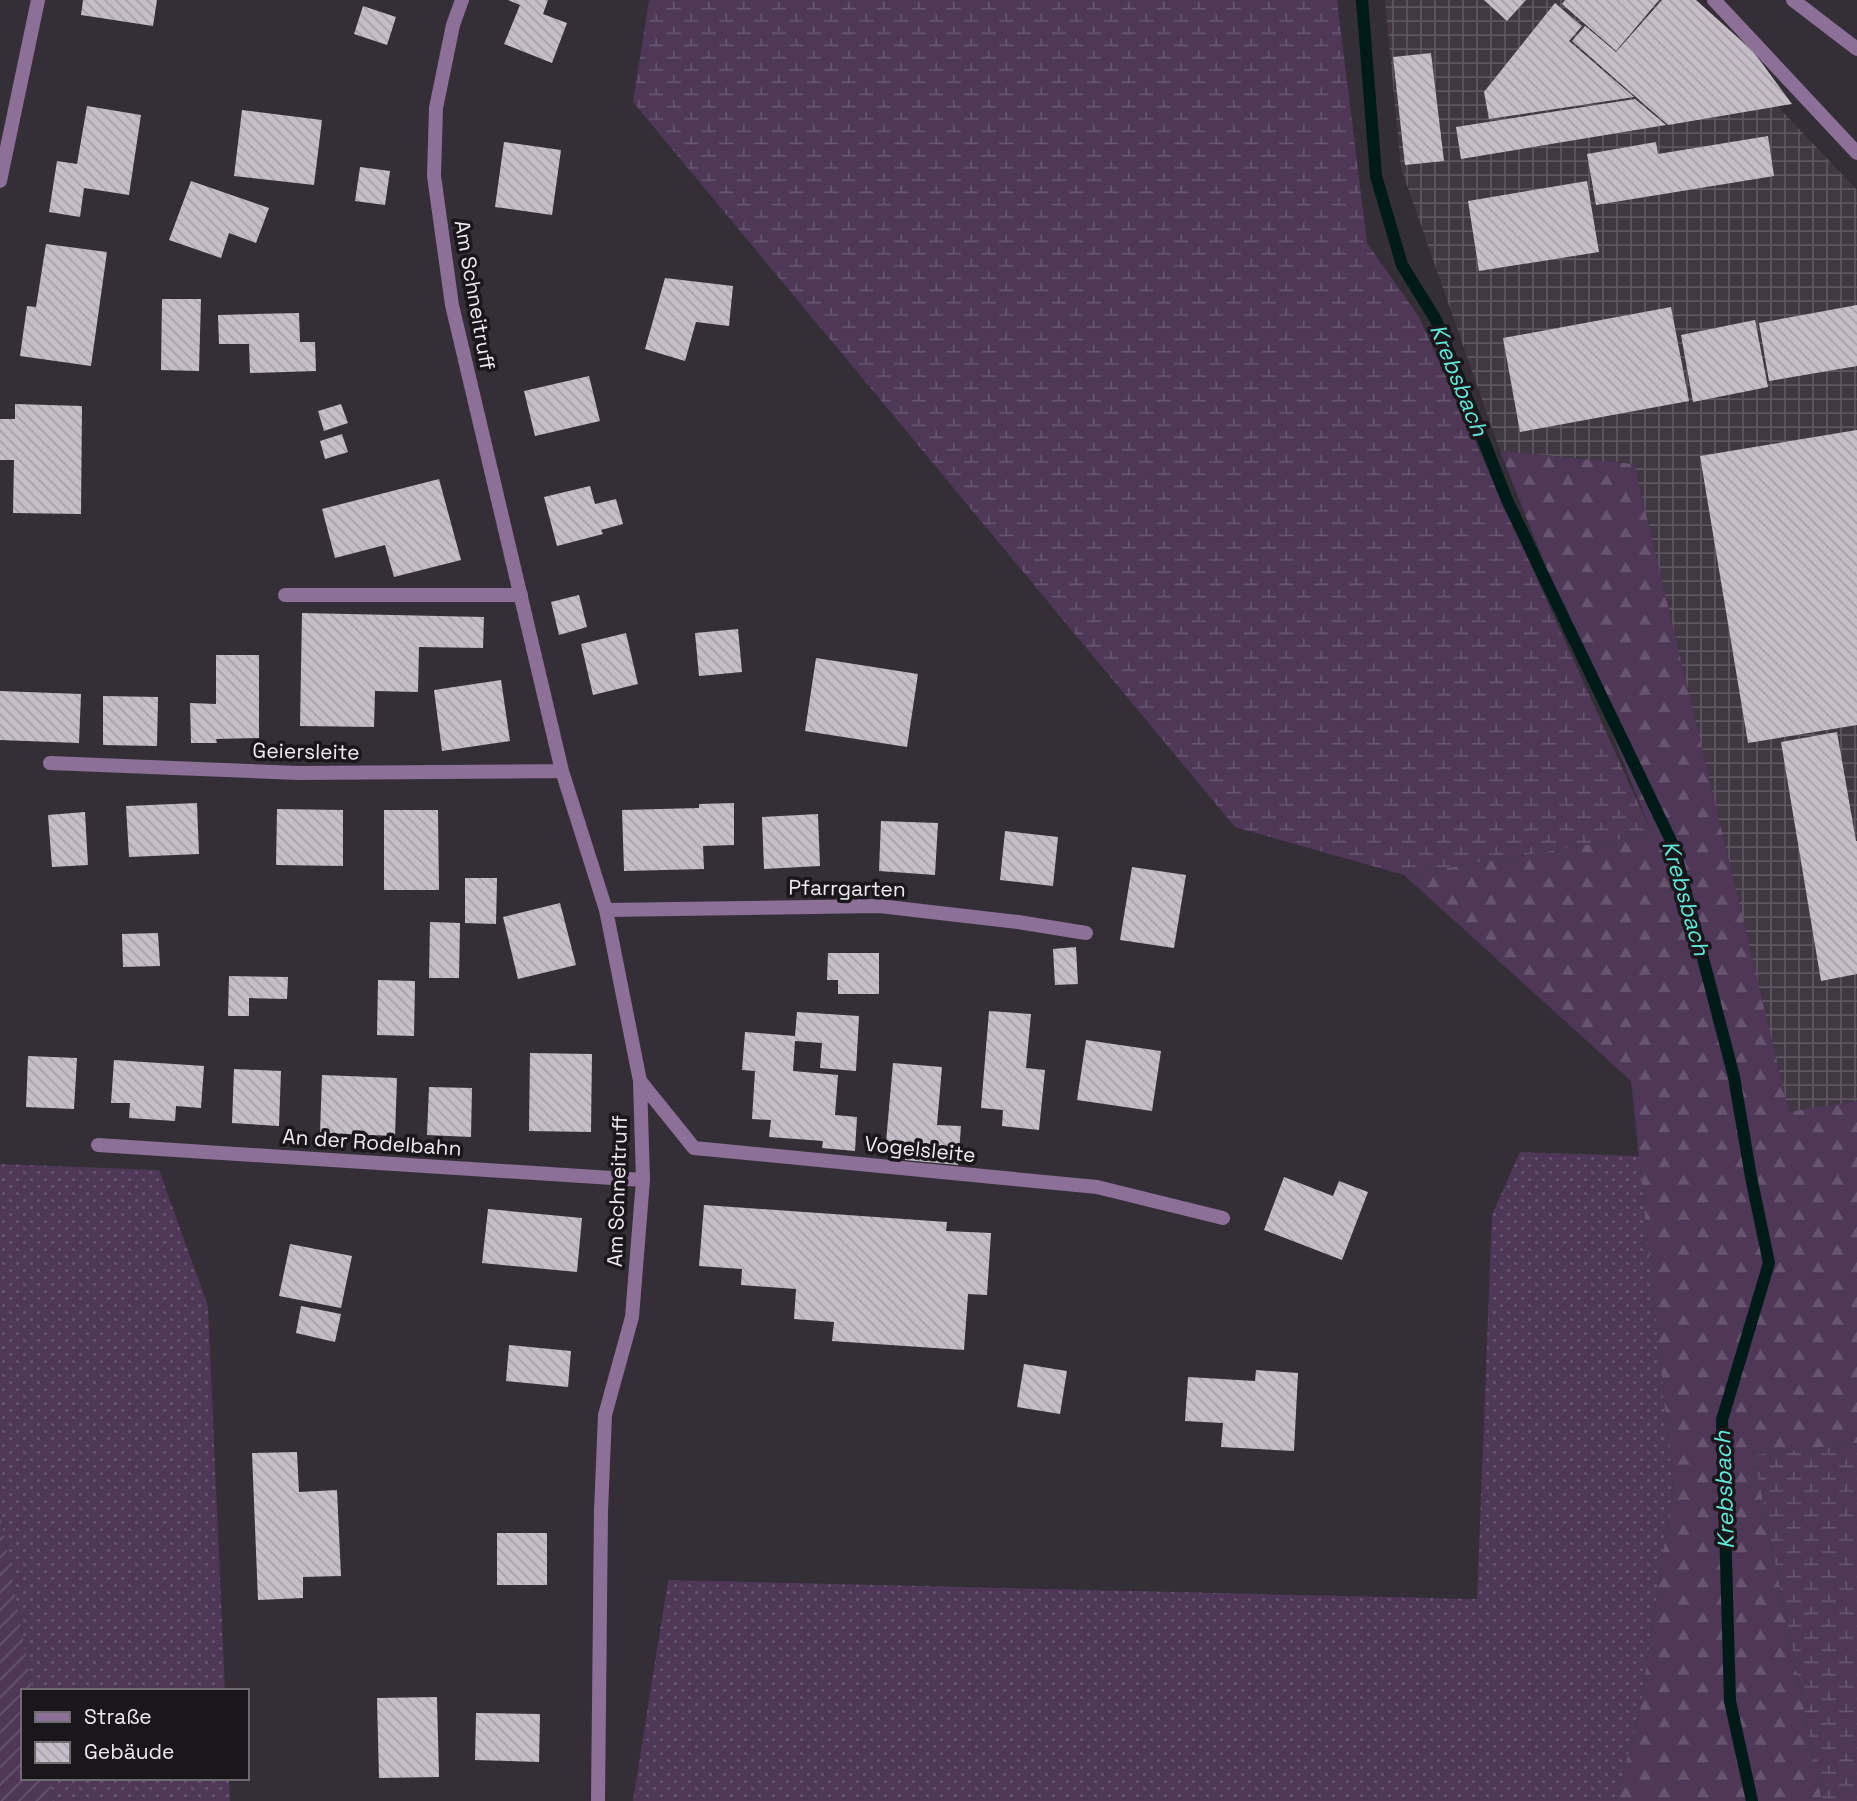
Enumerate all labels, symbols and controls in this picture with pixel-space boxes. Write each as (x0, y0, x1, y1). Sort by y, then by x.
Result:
street label: Am Schneitruff (449, 218, 501, 372)
water label: Krebsbach (1423, 319, 1495, 441)
street label: Geiersleite (252, 737, 360, 765)
water label: Krebsbach (1655, 837, 1717, 960)
street label: Pfarrgarten (788, 873, 906, 903)
street label: Am Schneitruff (601, 1115, 633, 1267)
street label: An der Rodelbahn (282, 1122, 462, 1162)
street label: Vogelsleite (863, 1130, 977, 1168)
water label: Krebsbach (1707, 1429, 1741, 1550)
legend (21, 1689, 248, 1780)
text: Straße (84, 1703, 152, 1730)
text: Gebäude (84, 1738, 174, 1765)

